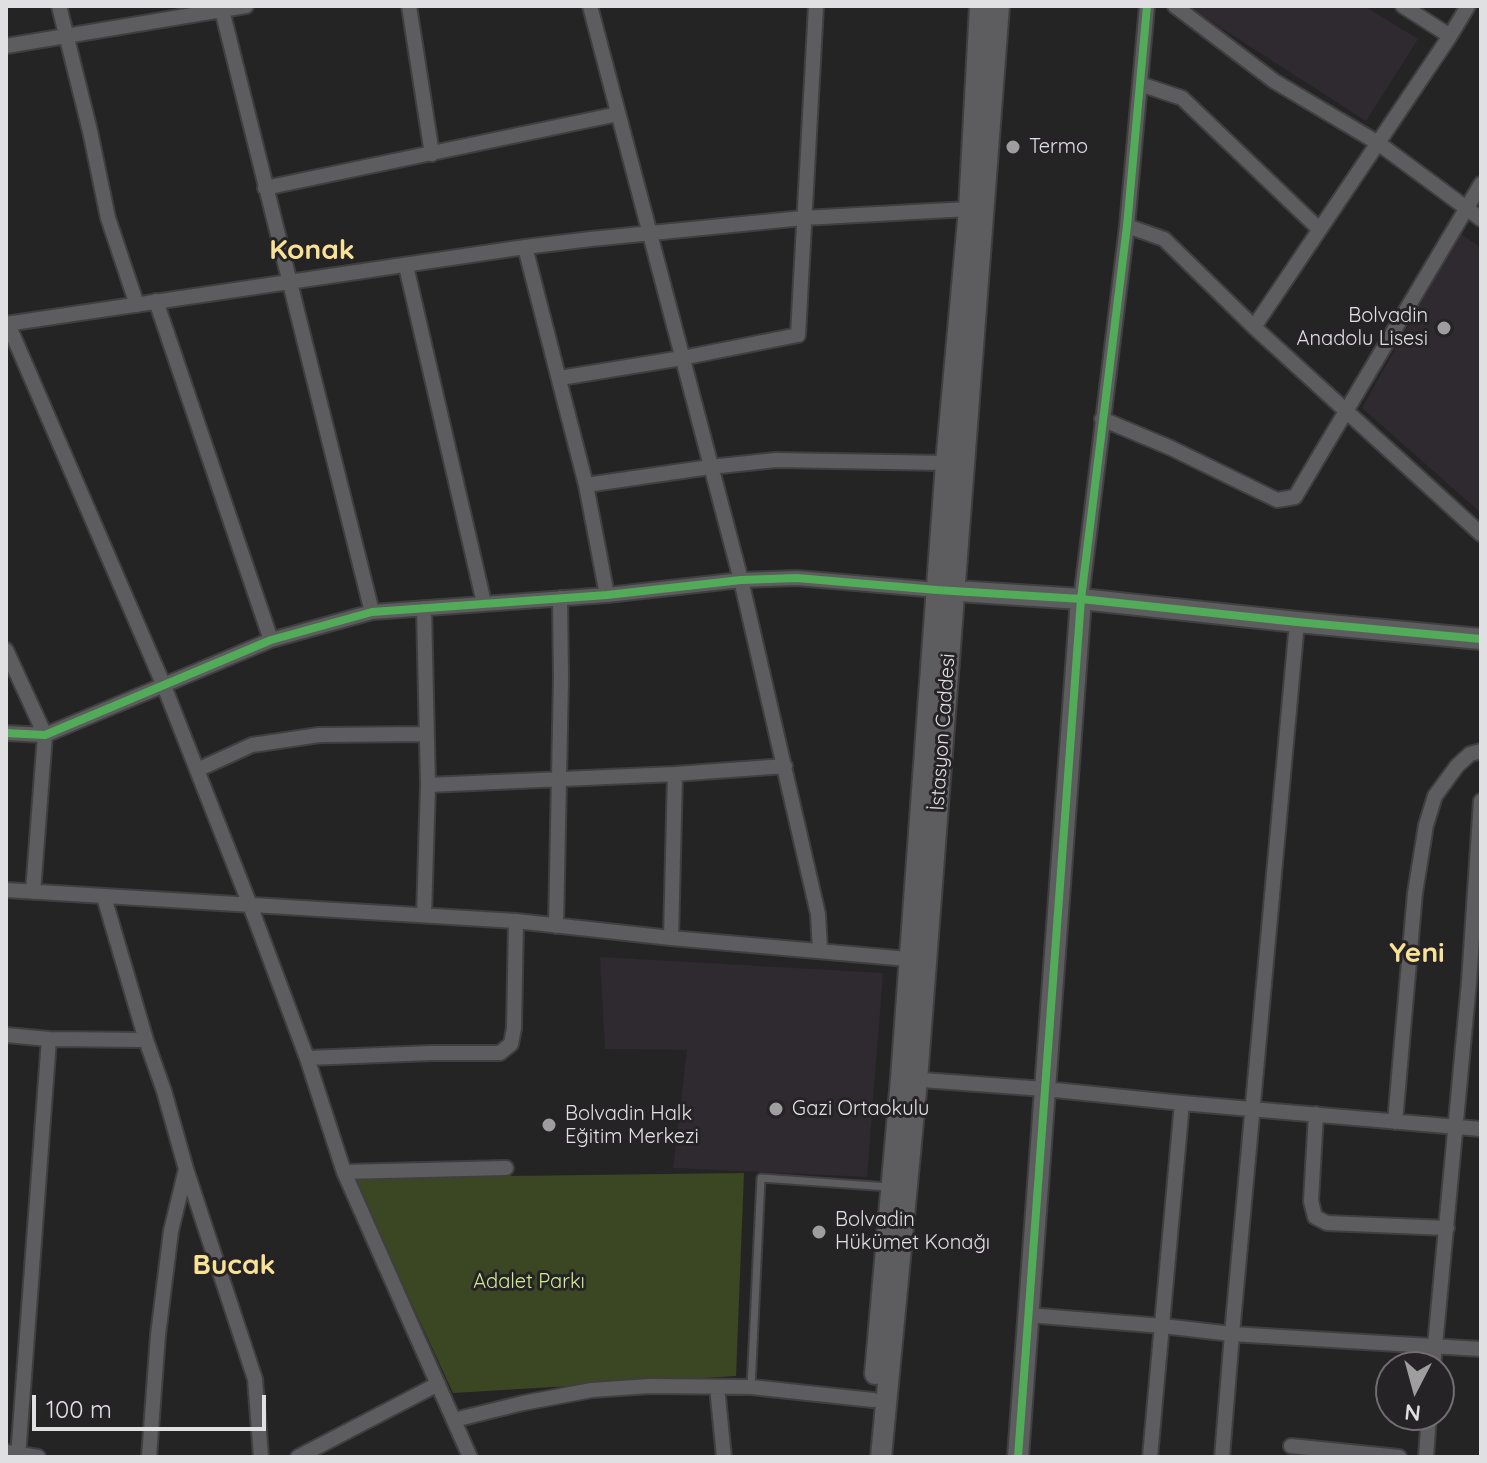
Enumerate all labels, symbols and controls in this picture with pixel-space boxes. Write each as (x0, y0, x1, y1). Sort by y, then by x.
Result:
place label: Termo (1029, 135, 1088, 159)
marker: Termo (1004, 138, 1022, 156)
district label: Konak (269, 234, 355, 268)
place label: Bolvadin Anadolu Lisesi (1297, 304, 1428, 351)
marker: Bolvadin Anadolu Lisesi (1435, 319, 1453, 337)
street label: İstasyon Caddesi (926, 653, 960, 811)
district label: Yeni (1389, 937, 1445, 971)
place label: Gazi Ortaokulu (792, 1097, 929, 1121)
marker: Gazi Ortaokulu (767, 1100, 785, 1118)
place label: Bolvadin Halk Eğitim Merkezi (565, 1102, 699, 1149)
marker: Bolvadin Halk Eğitim Merkezi (540, 1116, 558, 1134)
place label: Bolvadin Hükümet Konağı (835, 1208, 990, 1255)
marker: Bolvadin Hükümet Konağı (810, 1223, 828, 1241)
district label: Bucak (193, 1249, 275, 1283)
park label: Adalet Parkı (473, 1270, 585, 1294)
north arrow (1375, 1351, 1455, 1431)
scale bar (36, 1379, 270, 1429)
text: 100 m (46, 1394, 112, 1424)
text: N (1403, 1398, 1422, 1428)

